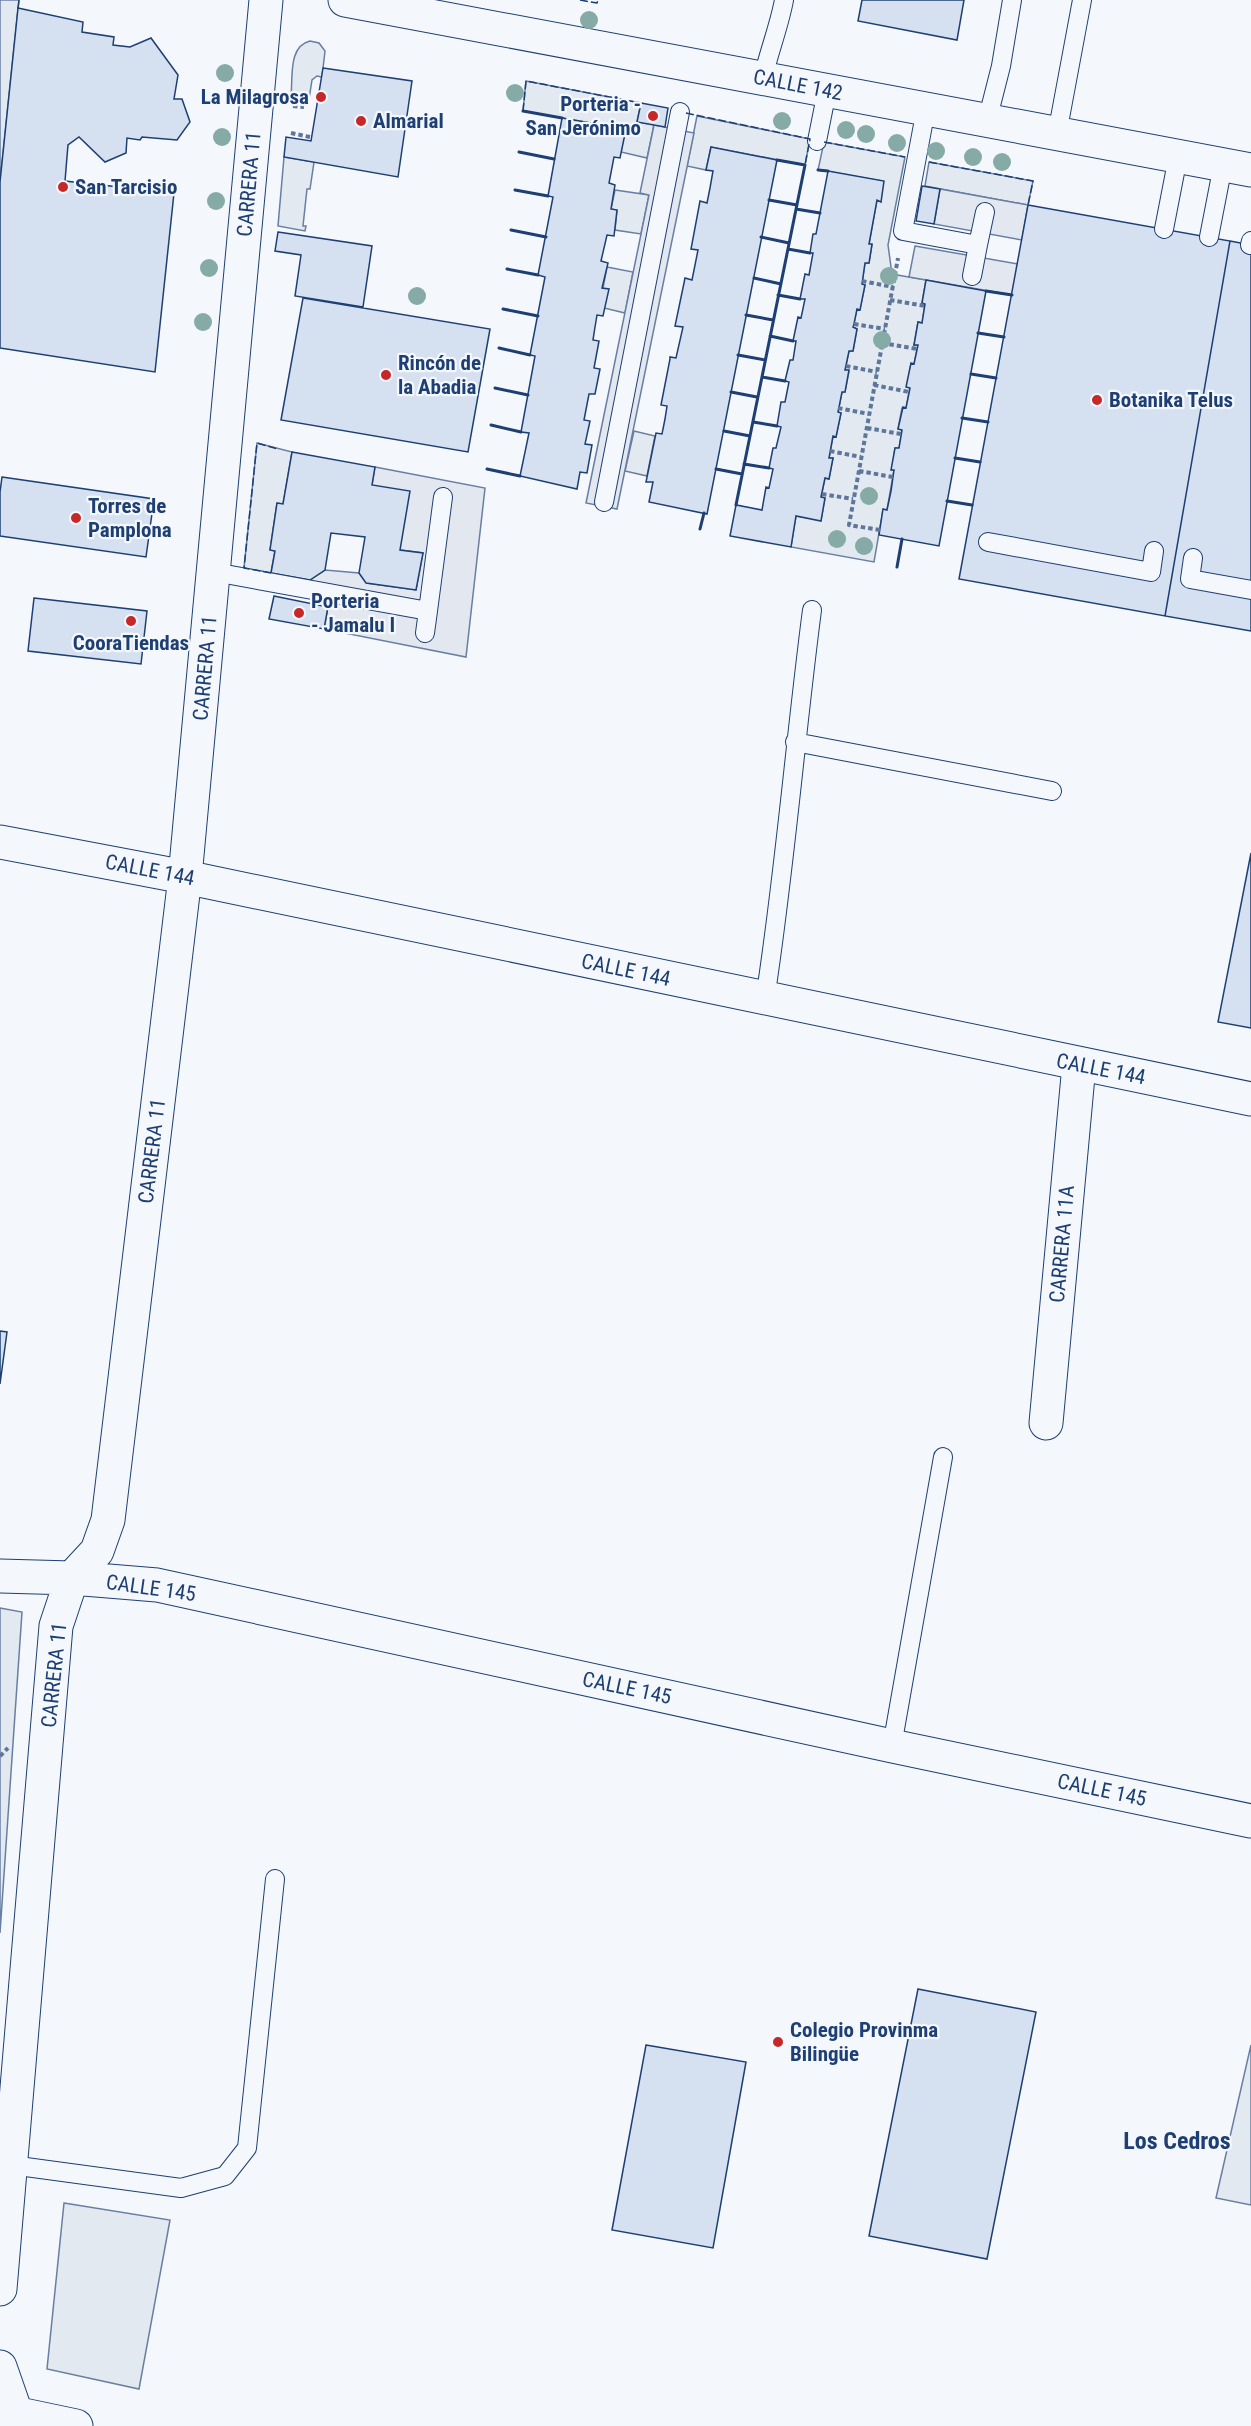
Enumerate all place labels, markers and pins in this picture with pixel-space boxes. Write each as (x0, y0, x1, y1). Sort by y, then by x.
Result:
place label: La Milagrosa (201, 85, 309, 109)
marker: La Milagrosa (314, 90, 328, 104)
place label: Porteria - San Jerónimo (526, 92, 641, 140)
place label: Almarial (373, 109, 444, 133)
marker: Porteria - San Jerónimo (646, 109, 660, 123)
marker: Almarial (354, 114, 368, 128)
place label: San Tarcisio (75, 175, 177, 199)
marker: San Tarcisio (56, 180, 70, 194)
place label: Rincón de la Abadia (398, 351, 481, 399)
marker: Rincón de la Abadia (379, 368, 393, 382)
place label: Botanika Telus (1109, 388, 1233, 412)
marker: Botanika Telus (1090, 393, 1104, 407)
place label: Torres de Pamplona (88, 494, 172, 542)
marker: Torres de Pamplona (69, 511, 83, 525)
place label: Porteria - Jamalu I (311, 589, 395, 637)
marker: Porteria - Jamalu I (292, 606, 306, 620)
marker: CooraTiendas (124, 614, 138, 628)
place label: CooraTiendas (73, 631, 189, 655)
place label: Colegio Provinma Bilingüe (790, 2018, 938, 2066)
marker: Colegio Provinma Bilingüe (771, 2035, 785, 2049)

